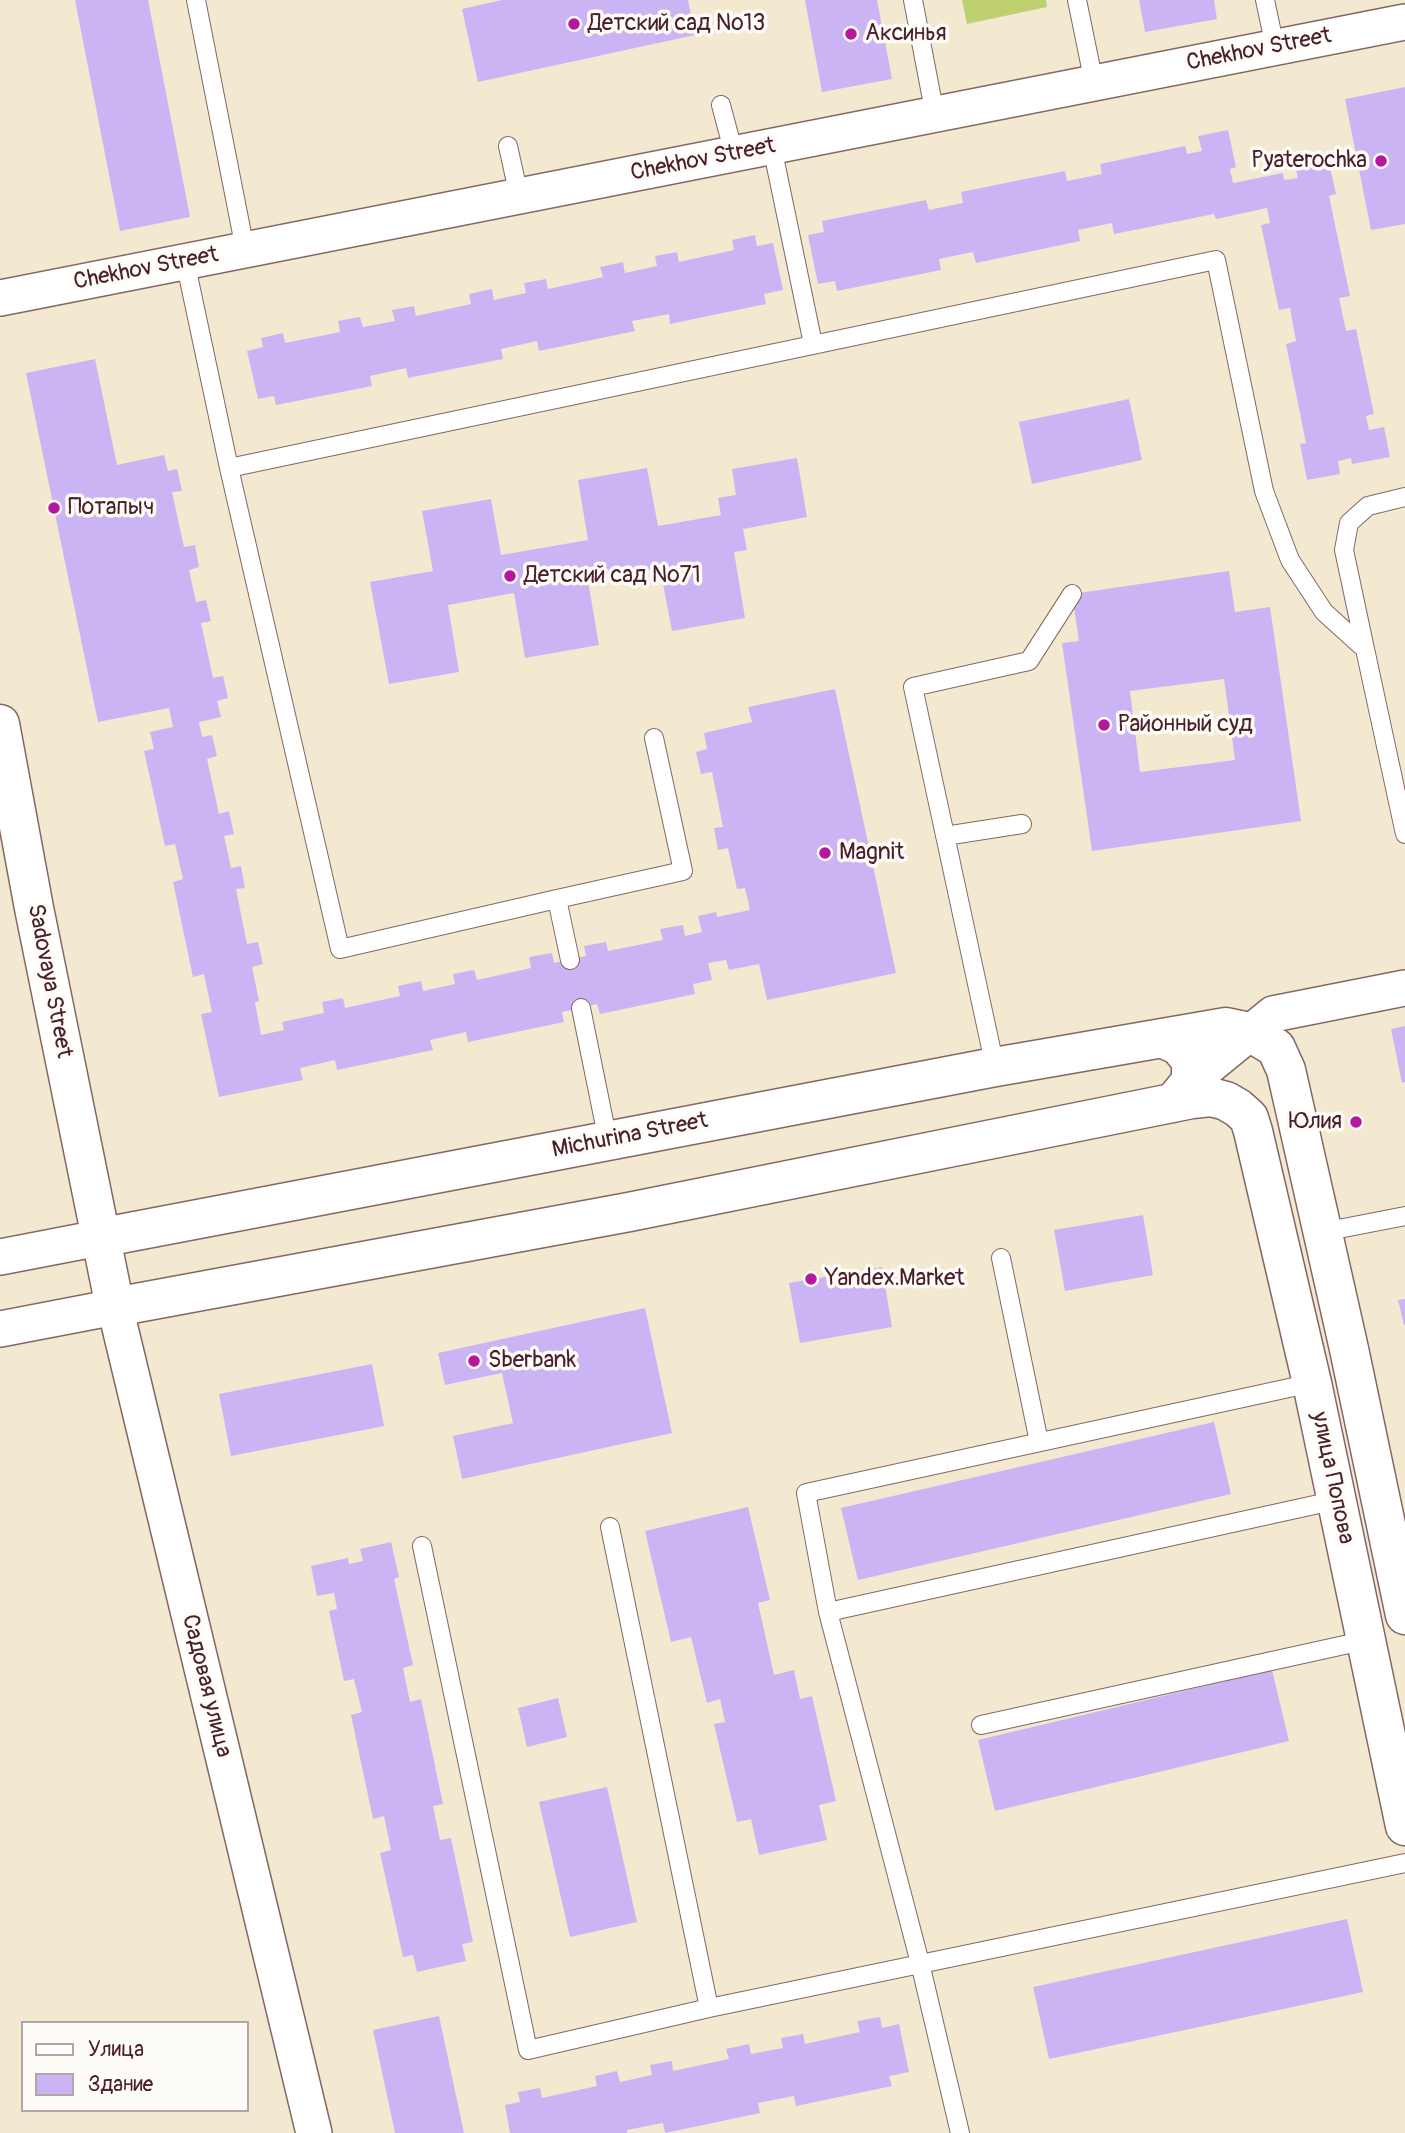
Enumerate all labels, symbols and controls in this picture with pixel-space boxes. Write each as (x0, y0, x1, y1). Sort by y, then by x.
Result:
place label: Детский сад №13 (588, 10, 765, 38)
marker: Детский сад №13 (566, 16, 582, 32)
place label: Аксинья (865, 20, 947, 48)
street label: Chekhov Street (1184, 22, 1334, 78)
marker: Аксинья (843, 26, 859, 42)
street label: Chekhov Street (628, 132, 778, 188)
place label: Pyaterochka (1251, 147, 1367, 175)
marker: Pyaterochka (1373, 153, 1389, 169)
street label: Chekhov Street (71, 241, 221, 297)
place label: Потапыч (68, 494, 154, 522)
marker: Потапыч (46, 500, 62, 516)
place label: Детский сад №71 (524, 562, 701, 590)
marker: Детский сад №71 (502, 568, 518, 584)
place label: Районный суд (1118, 711, 1253, 739)
marker: Районный суд (1096, 717, 1112, 733)
place label: Magnit (839, 839, 904, 867)
marker: Magnit (817, 845, 833, 861)
street label: Sadovaya Street (21, 902, 77, 1060)
street label: Michurina Street (550, 1107, 710, 1165)
place label: Юлия (1289, 1108, 1342, 1136)
marker: Юлия (1348, 1114, 1364, 1130)
place label: Yandex.Market (825, 1265, 965, 1293)
marker: Yandex.Market (803, 1271, 819, 1287)
place label: Sberbank (488, 1347, 576, 1375)
marker: Sberbank (466, 1353, 482, 1369)
street label: улица Попова (1305, 1409, 1359, 1547)
street label: Садовая улица (175, 1612, 237, 1760)
legend (21, 2021, 248, 2112)
text: Улица (88, 2036, 144, 2063)
text: Здание (88, 2071, 153, 2098)

